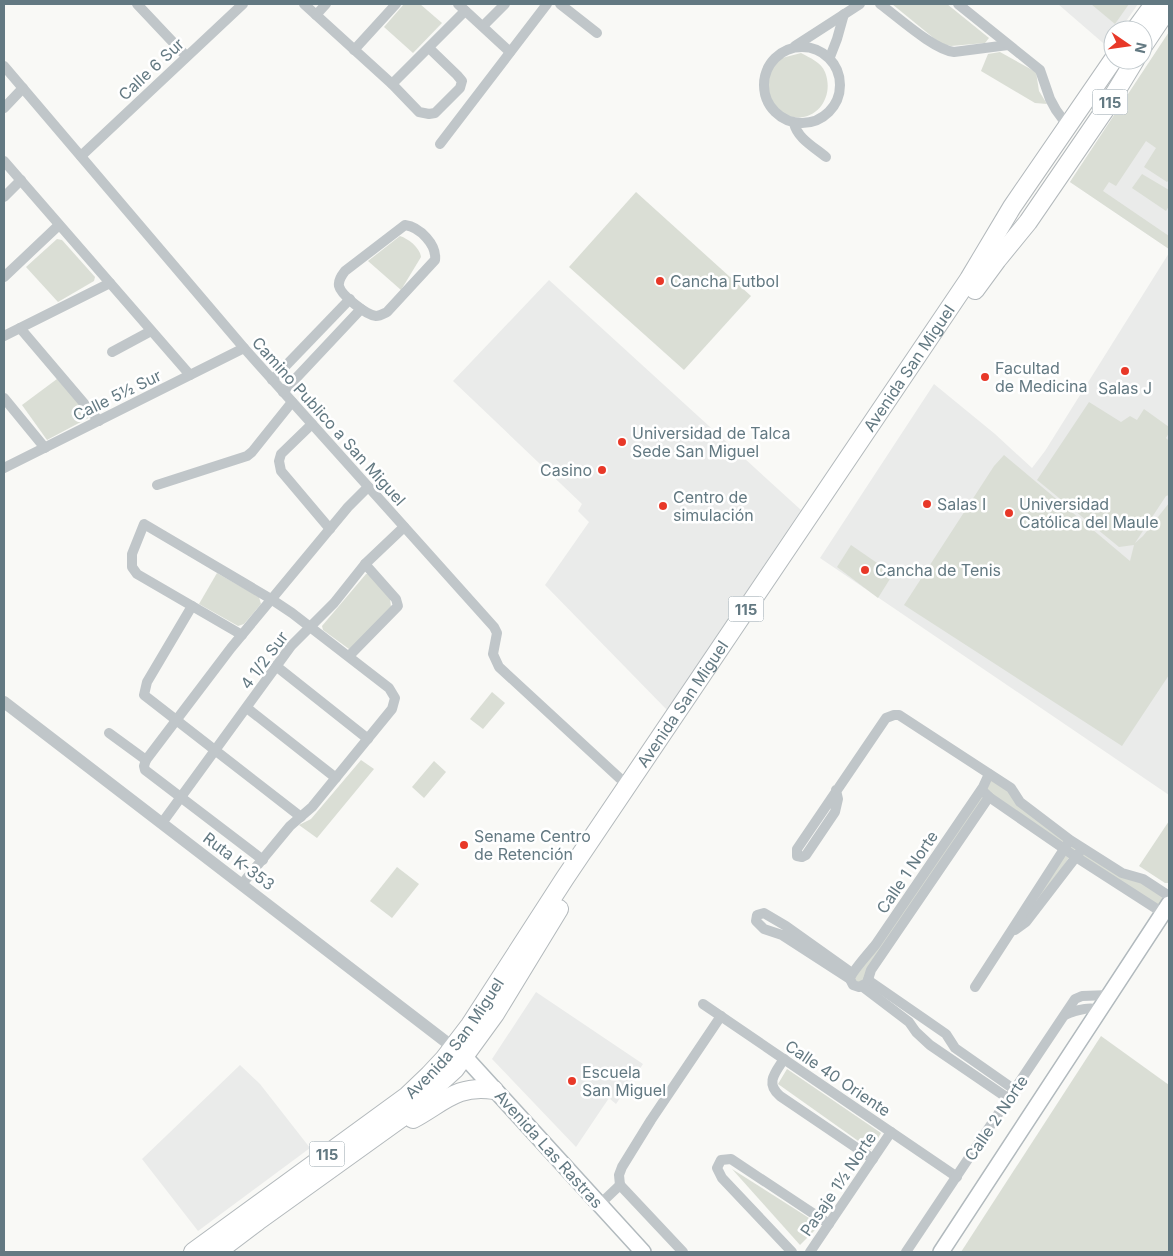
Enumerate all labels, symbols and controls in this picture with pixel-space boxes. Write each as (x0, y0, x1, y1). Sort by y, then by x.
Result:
north arrow (1103, 20, 1153, 70)
street label: Calle 6 Sur (114, 34, 188, 104)
text: N (1132, 41, 1151, 55)
road number: 115 (1092, 90, 1128, 114)
place label: Cancha Futbol (670, 271, 779, 291)
marker: Cancha Futbol (654, 275, 666, 287)
street label: Avenida San Miguel (859, 301, 959, 435)
street label: Camino Publico a San Miguel (248, 333, 410, 509)
place label: Facultad de Medicina (995, 358, 1088, 396)
street label: Calle 5½ Sur (70, 365, 164, 425)
marker: Salas J (1119, 365, 1131, 377)
marker: Facultad de Medicina (979, 371, 991, 383)
place label: Salas J (1098, 378, 1152, 398)
place label: Universidad de Talca Sede San Miguel (632, 423, 791, 461)
marker: Universidad de Talca Sede San Miguel (616, 436, 628, 448)
place label: Casino (540, 460, 592, 480)
marker: Casino (596, 464, 608, 476)
place label: Centro de simulación (673, 487, 754, 525)
place label: Salas I (937, 494, 986, 514)
place label: Universidad Católica del Maule (1019, 494, 1158, 532)
marker: Salas I (921, 498, 933, 510)
marker: Centro de simulación (657, 500, 669, 512)
marker: Universidad Católica del Maule (1003, 507, 1015, 519)
place label: Cancha de Tenis (875, 560, 1001, 580)
marker: Cancha de Tenis (859, 564, 871, 576)
road number: 115 (728, 596, 764, 622)
street label: 4 1/2 Sur (236, 627, 292, 693)
street label: Avenida San Miguel (633, 637, 732, 771)
place label: Sename Centro de Retención (474, 826, 591, 864)
street label: Calle 1 Norte (872, 827, 942, 917)
street label: Ruta K-353 (199, 828, 279, 894)
marker: Sename Centro de Retención (458, 839, 470, 851)
street label: Avenida San Miguel (401, 974, 508, 1103)
street label: Calle 40 Oriente (782, 1035, 894, 1121)
place label: Escuela San Miguel (582, 1062, 666, 1100)
street label: Calle 2 Norte (960, 1071, 1032, 1165)
marker: Escuela San Miguel (566, 1075, 578, 1087)
street label: Avenida Las Rastras (491, 1086, 607, 1212)
street label: Pasaje 1½ Norte (796, 1128, 880, 1240)
road number: 115 (310, 1142, 344, 1166)

